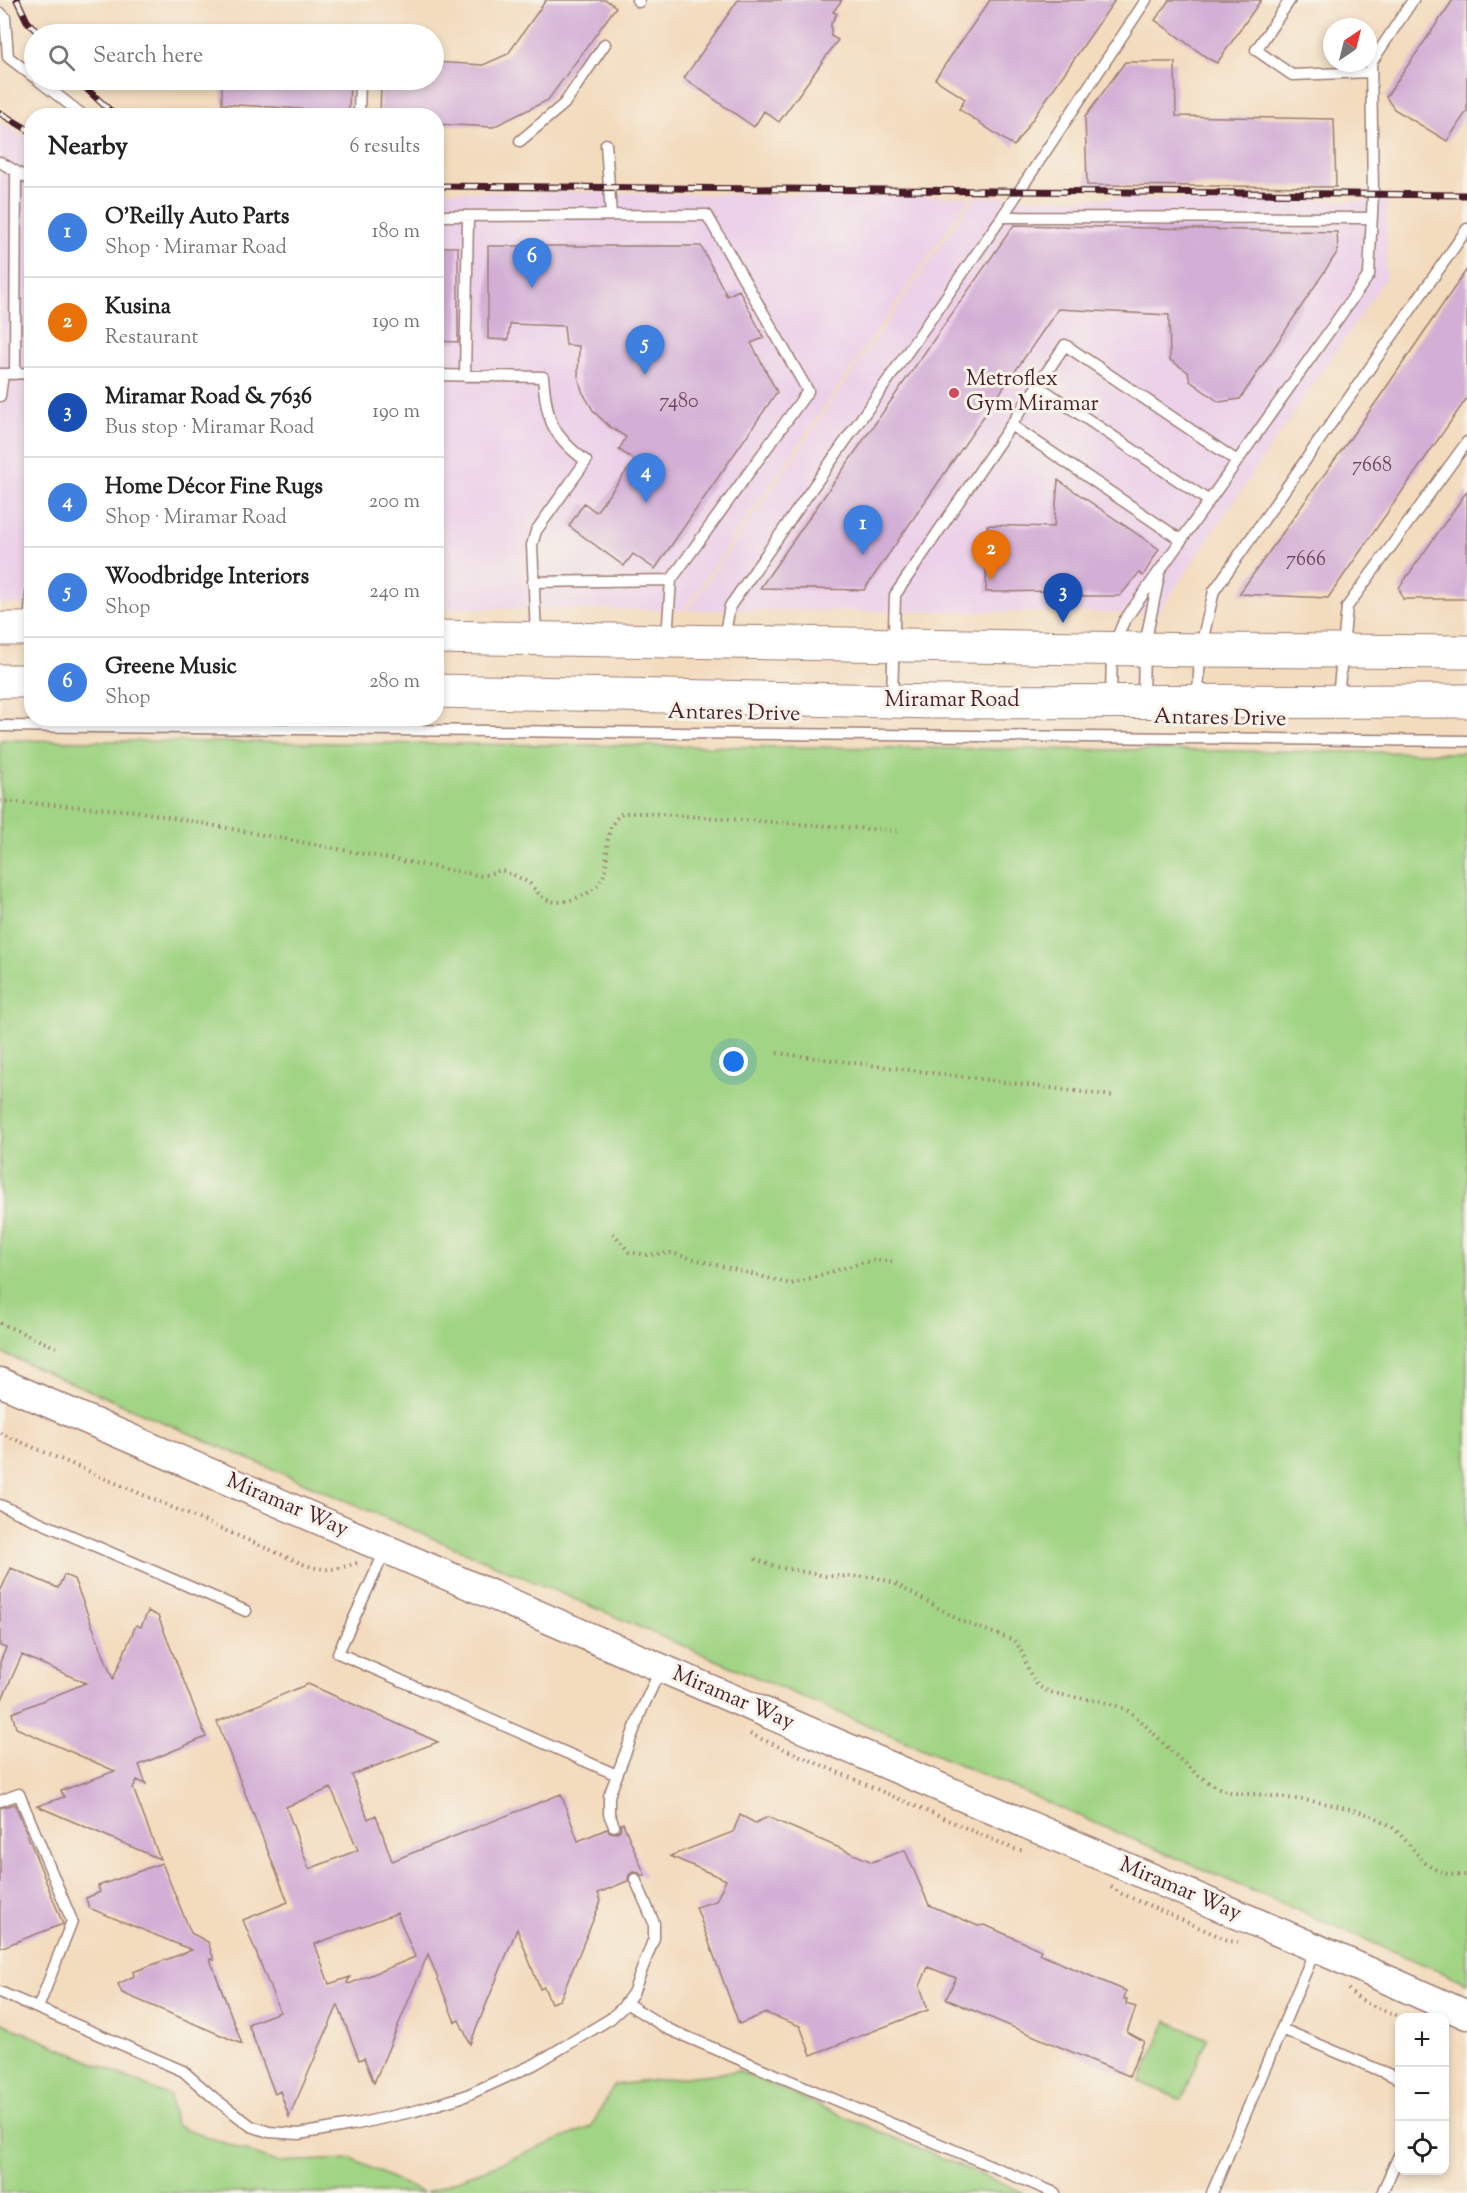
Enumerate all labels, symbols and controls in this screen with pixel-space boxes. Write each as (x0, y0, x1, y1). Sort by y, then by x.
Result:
north arrow (1323, 18, 1377, 72)
search box (24, 24, 444, 90)
icon: search (45, 41, 78, 74)
text: Search here (93, 41, 203, 73)
text: Nearby (48, 129, 128, 166)
text: 6 results (350, 133, 420, 162)
text: O'Reilly Auto Parts (105, 202, 289, 234)
text: 1 (64, 218, 71, 247)
text: 180 m (372, 218, 420, 247)
text: Shop · Miramar Road (105, 234, 287, 263)
pin: 6 (512, 238, 552, 288)
text: Kusina (105, 292, 171, 324)
text: 2 (63, 308, 72, 337)
text: 190 m (372, 308, 420, 337)
text: Restaurant (105, 324, 198, 353)
pin: 5 (626, 326, 664, 375)
place label: Metroflex Gym Miramar (966, 364, 1099, 421)
text: Miramar Road & 7636 (105, 382, 312, 414)
marker: Metroflex Gym Miramar (947, 386, 961, 400)
house number: 7480 (659, 388, 699, 417)
text: 3 (63, 398, 72, 427)
text: 190 m (372, 398, 420, 427)
text: Bus stop · Miramar Road (105, 414, 314, 443)
house number: 7668 (1352, 452, 1392, 481)
pin: 4 (626, 454, 666, 503)
text: Home Décor Fine Rugs (105, 472, 323, 504)
text: 4 (62, 488, 73, 517)
text: 200 m (369, 488, 420, 517)
text: Shop · Miramar Road (105, 504, 287, 533)
pin: 1 (844, 506, 882, 555)
pin: 2 (972, 530, 1010, 580)
house number: 7666 (1286, 546, 1326, 575)
text: Woodbridge Interiors (105, 562, 309, 594)
pin: 3 (1044, 574, 1082, 623)
text: 5 (64, 578, 71, 607)
text: 240 m (369, 578, 420, 607)
text: Shop (105, 594, 150, 623)
text: Greene Music (105, 652, 237, 684)
text: 6 (63, 668, 72, 697)
text: 280 m (369, 668, 420, 697)
text: Shop (105, 684, 150, 713)
street label: Miramar Road (884, 685, 1020, 717)
street label: Antares Drive (667, 697, 801, 731)
street label: Antares Drive (1153, 702, 1287, 736)
your location (719, 1047, 748, 1076)
street label: Miramar Way (221, 1466, 353, 1546)
street label: Miramar Way (667, 1659, 799, 1739)
street label: Miramar Way (1114, 1850, 1246, 1930)
map controls (1395, 2013, 1449, 2175)
button: + (1395, 2013, 1449, 2067)
button: − (1395, 2067, 1449, 2121)
button: locate (1395, 2121, 1449, 2175)

